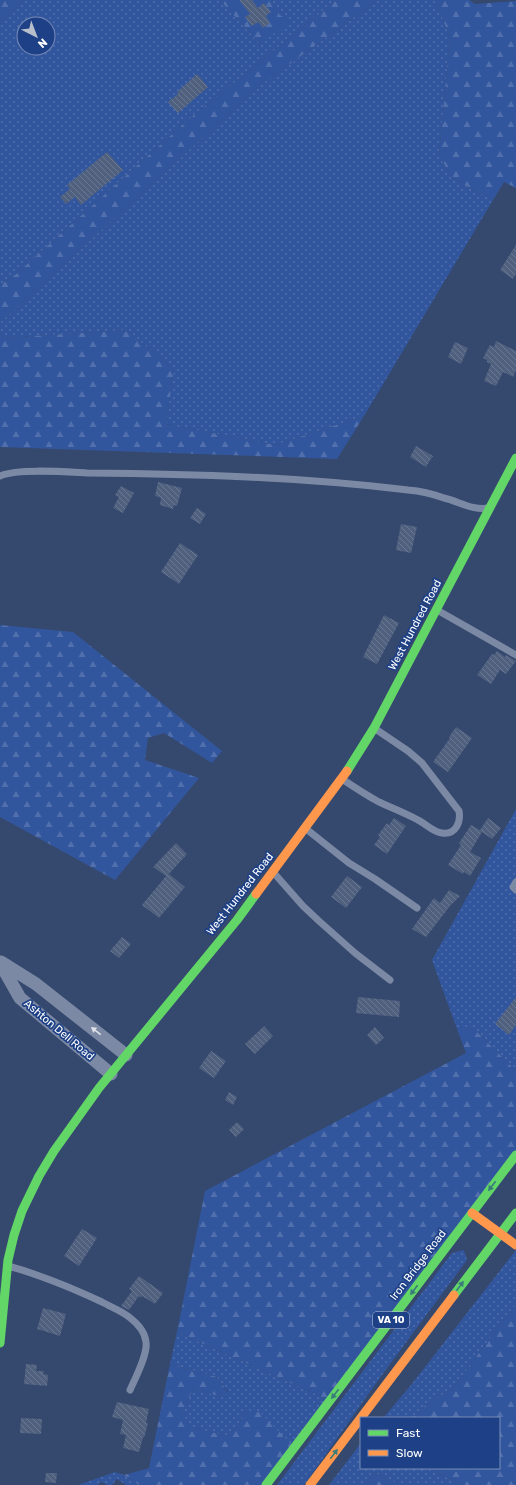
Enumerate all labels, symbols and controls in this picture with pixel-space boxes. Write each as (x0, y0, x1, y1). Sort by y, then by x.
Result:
north arrow (16, 16, 56, 56)
text: N (35, 36, 50, 51)
street label: West Hundred Road (386, 578, 444, 672)
street label: West Hundred Road (204, 850, 276, 938)
street label: Ashton Dell Road (21, 997, 97, 1063)
one-way arrow (90, 1026, 101, 1035)
one-way arrow (488, 1181, 497, 1192)
street label: Iron Bridge Road (387, 1227, 449, 1303)
one-way arrow (456, 1281, 464, 1292)
one-way arrow (410, 1285, 418, 1295)
road number: VA 10 (373, 1312, 409, 1328)
one-way arrow (331, 1388, 340, 1399)
legend (360, 1417, 500, 1469)
text: Fast (396, 1426, 420, 1440)
text: Slow (396, 1446, 423, 1460)
one-way arrow (330, 1448, 338, 1459)

